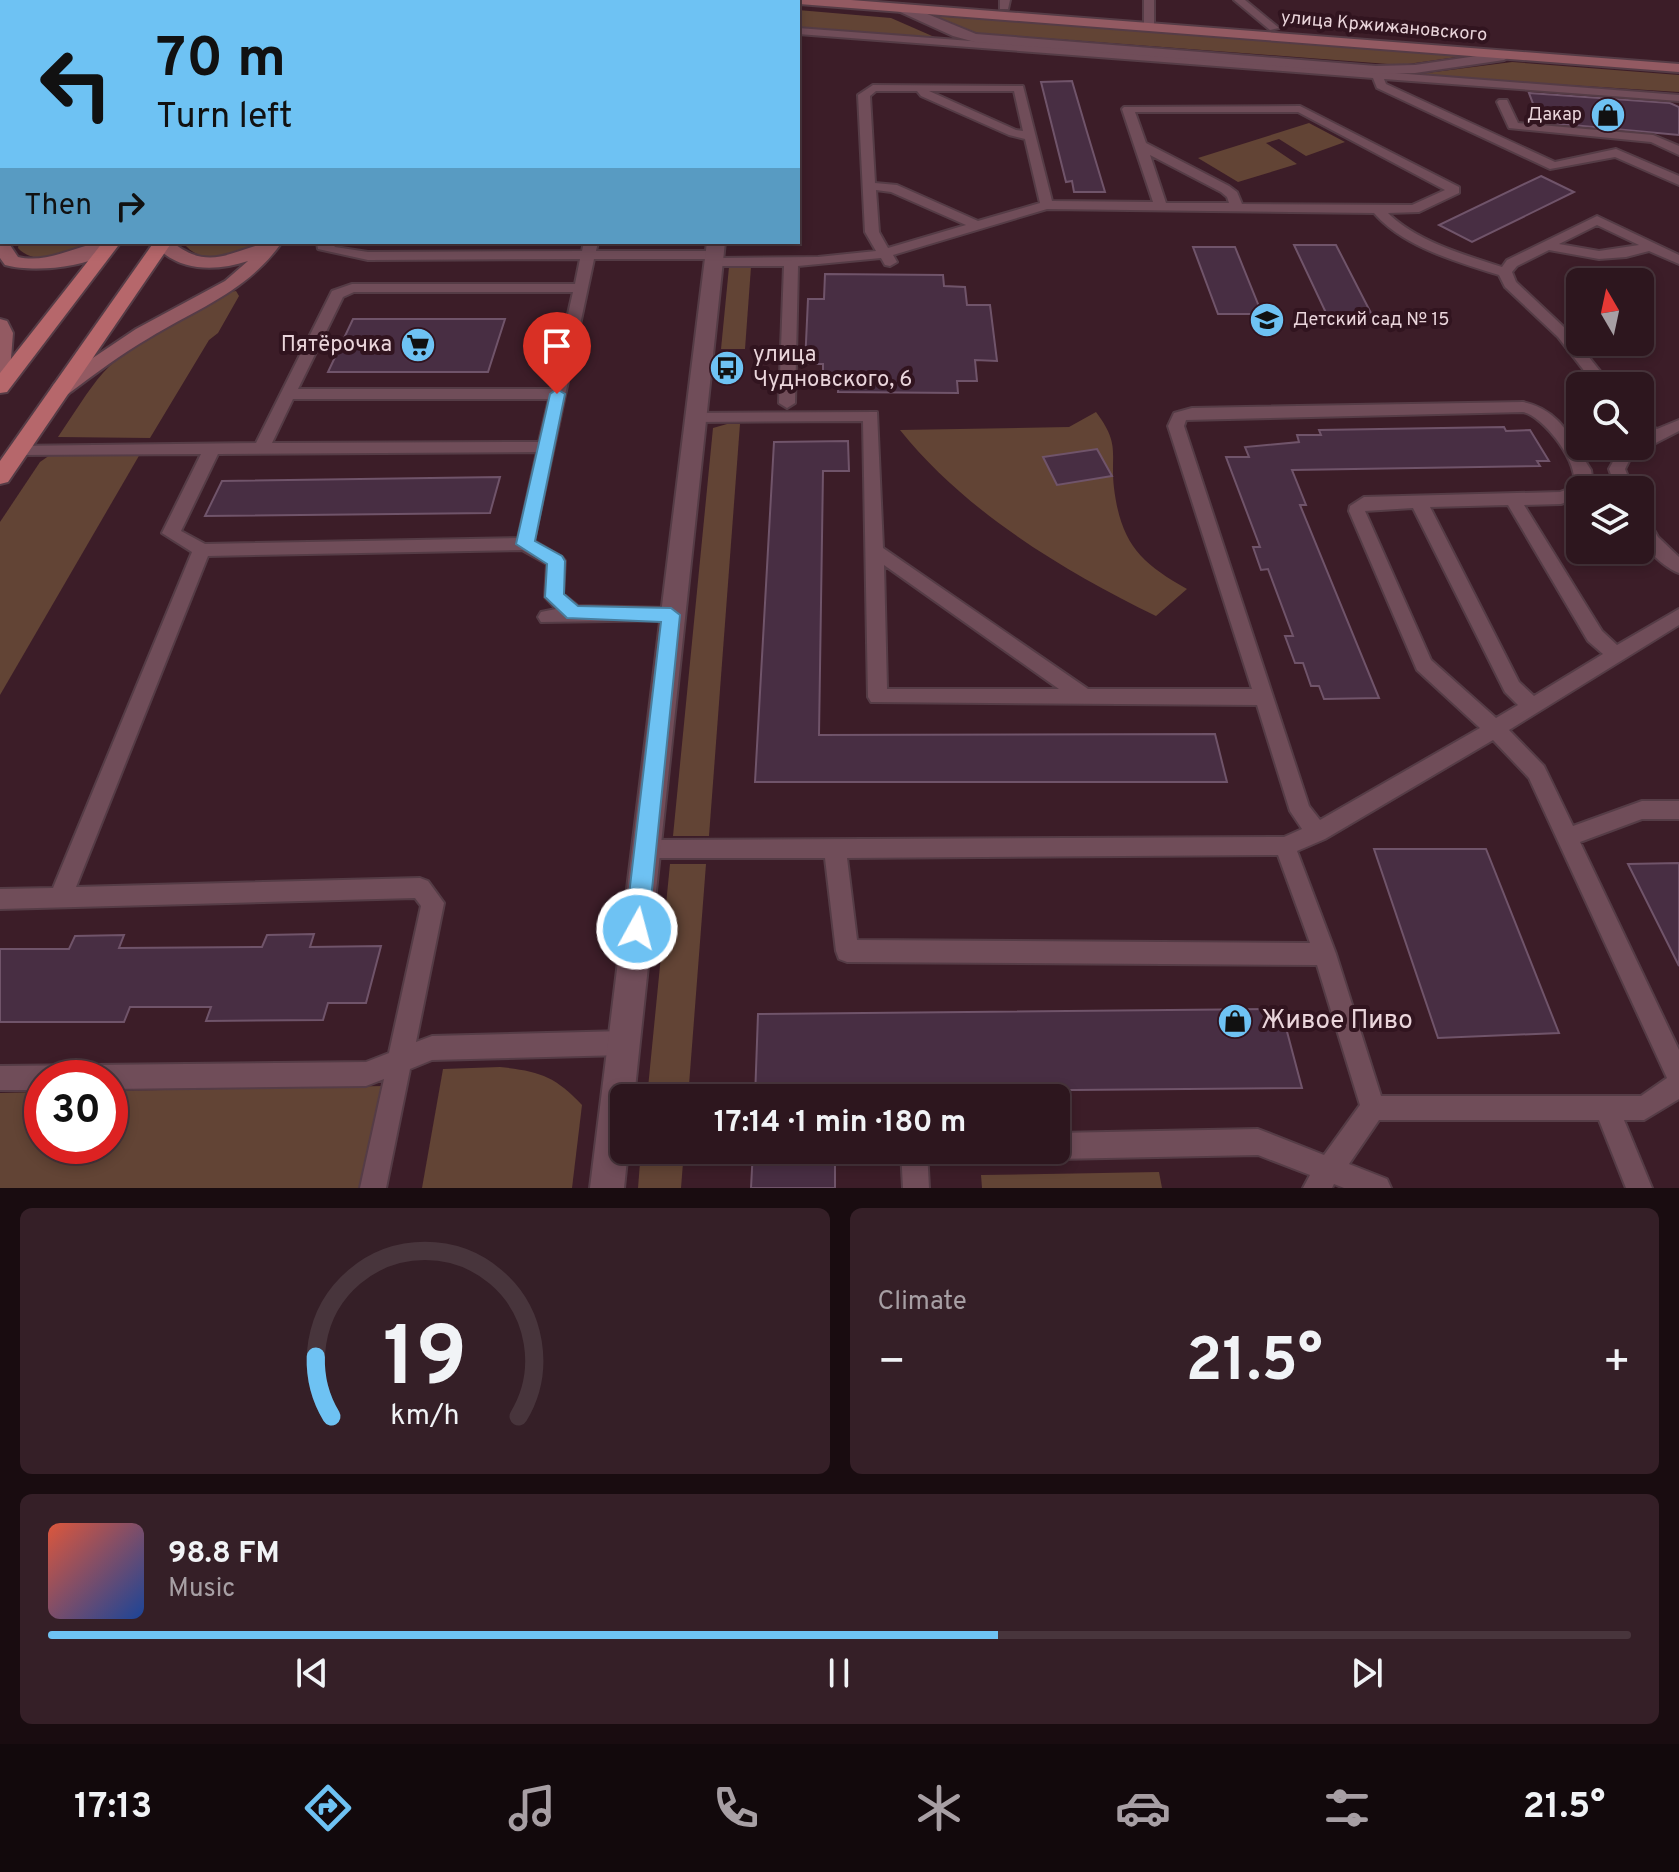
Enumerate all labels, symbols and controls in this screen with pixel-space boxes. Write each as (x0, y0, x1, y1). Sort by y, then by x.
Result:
street label: улица Кржижановского (1280, 7, 1488, 47)
text: 70 m (156, 26, 286, 96)
icon: left (24, 32, 128, 136)
text: Turn left (156, 95, 293, 141)
shop icon: Дакар (1589, 96, 1627, 134)
place label: Дакар (1527, 104, 1582, 127)
icon: right (108, 184, 152, 228)
text: Then (24, 188, 92, 225)
north arrow (1566, 268, 1654, 356)
map controls (1566, 268, 1654, 564)
school or university icon: Детский сад № 15 (1248, 301, 1286, 339)
place label: Детский сад № 15 (1293, 309, 1449, 332)
pin (523, 312, 591, 394)
icon: arrive (535, 324, 579, 368)
supermarket icon: Пятёрочка (399, 326, 437, 364)
place label: Пятёрочка (281, 332, 392, 359)
place label: улица Чудновского, 6 (753, 342, 912, 394)
bus stop icon: улица Чудновского, 6 (708, 349, 746, 387)
button: search (1566, 372, 1654, 460)
button: layers (1566, 476, 1654, 564)
position arrow (595, 887, 679, 971)
shop icon: Живое Пиво (1216, 1002, 1254, 1040)
place label: Живое Пиво (1261, 1005, 1413, 1038)
speed limit sign: 30 (24, 1060, 128, 1164)
text: 17:14 · 1 min · 180 m (714, 1105, 966, 1142)
text: Climate (878, 1286, 967, 1319)
text: 19 (383, 1310, 467, 1415)
text: 21.5° (1186, 1326, 1323, 1402)
text: − (878, 1336, 906, 1392)
text: + (1603, 1336, 1631, 1392)
text: km/h (390, 1399, 459, 1435)
text: 98.8 FM (168, 1536, 280, 1573)
text: Music (168, 1573, 235, 1606)
icon: previous (290, 1651, 334, 1695)
icon: pause (817, 1651, 861, 1695)
icon: next (1345, 1651, 1389, 1695)
icon: directions (300, 1780, 356, 1836)
icon: music (504, 1780, 560, 1836)
icon: phone (708, 1780, 764, 1836)
icon: climate (911, 1780, 967, 1836)
icon: car (1115, 1780, 1171, 1836)
icon: filters (1319, 1780, 1375, 1836)
text: 17:13 (74, 1785, 152, 1831)
text: 21.5° (1523, 1785, 1605, 1831)

